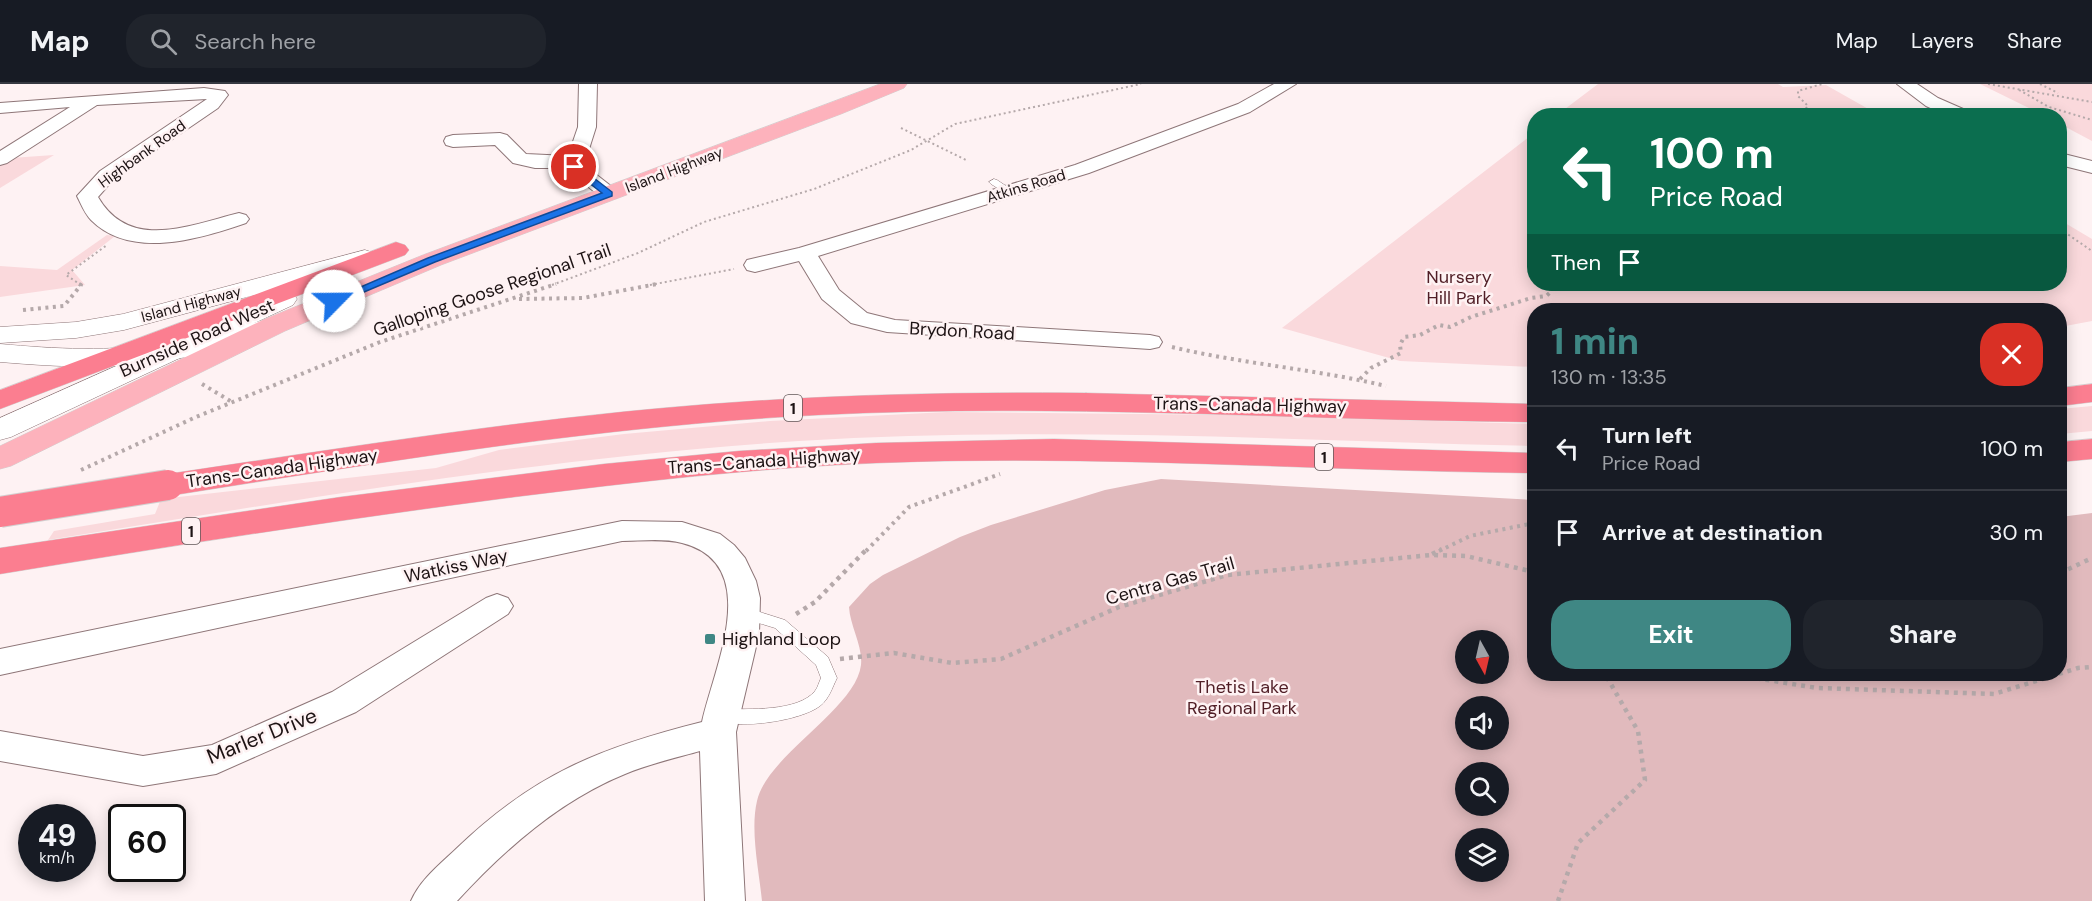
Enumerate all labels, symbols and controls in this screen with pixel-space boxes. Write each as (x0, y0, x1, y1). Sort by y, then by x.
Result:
search box (126, 14, 546, 68)
text: Map (30, 23, 90, 60)
icon: search (147, 25, 180, 58)
text: Search here (195, 27, 316, 56)
text: Map (1836, 27, 1878, 55)
text: Layers (1911, 27, 1974, 55)
text: Share (2007, 27, 2062, 55)
street label: Highbank Road (94, 116, 190, 192)
text: 100 m (1650, 126, 1774, 181)
icon: left (1551, 132, 1629, 210)
pin (548, 141, 599, 192)
street label: Island Highway (622, 142, 726, 198)
icon: arrive (557, 150, 590, 183)
street label: Atkins Road (984, 165, 1068, 207)
text: Price Road (1650, 179, 1783, 214)
street label: Galloping Goose Regional Trail (370, 238, 614, 342)
icon: arrive (1613, 246, 1646, 279)
text: Then (1551, 248, 1601, 277)
park label: Nursery Hill Park (1426, 265, 1492, 310)
position arrow (302, 269, 366, 333)
street label: Island Highway (139, 281, 244, 327)
street label: Burnside Road West (116, 293, 278, 383)
street label: Brydon Road (909, 316, 1015, 346)
text: 1 min (1551, 318, 1639, 365)
button: close (1980, 323, 2043, 386)
text: 130 m · 13:35 (1551, 364, 1667, 390)
street label: Trans-Canada Highway (1153, 391, 1347, 419)
road number: 1 (784, 395, 802, 421)
text: Turn left (1602, 421, 1692, 450)
icon: left (1551, 432, 1584, 465)
text: 100 m (1981, 434, 2043, 463)
street label: Trans-Canada Highway (667, 442, 861, 480)
street label: Trans-Canada Highway (185, 443, 379, 493)
road number: 1 (1315, 444, 1333, 470)
text: Price Road (1602, 450, 1700, 476)
icon: arrive (1551, 516, 1584, 549)
road number: 1 (182, 518, 200, 544)
text: Arrive at destination (1602, 518, 1823, 547)
text: 30 m (1989, 518, 2043, 547)
street label: Watkiss Way (402, 543, 510, 589)
street label: Centra Gas Trail (1103, 551, 1237, 611)
button: Exit (1551, 600, 1791, 669)
button: Share (1803, 600, 2043, 669)
place label: Highland Loop (722, 627, 841, 651)
north arrow (1455, 630, 1509, 684)
map controls (1455, 630, 1509, 882)
marker: Highland Loop (703, 632, 717, 646)
park label: Thetis Lake Regional Park (1187, 675, 1297, 720)
button: sound (1455, 696, 1509, 750)
street label: Marler Drive (203, 701, 321, 771)
button: search (1455, 762, 1509, 816)
speed limit sign: 60 (108, 804, 186, 882)
text: 49 (38, 816, 76, 855)
button: layers (1455, 828, 1509, 882)
text: km/h (39, 848, 75, 868)

